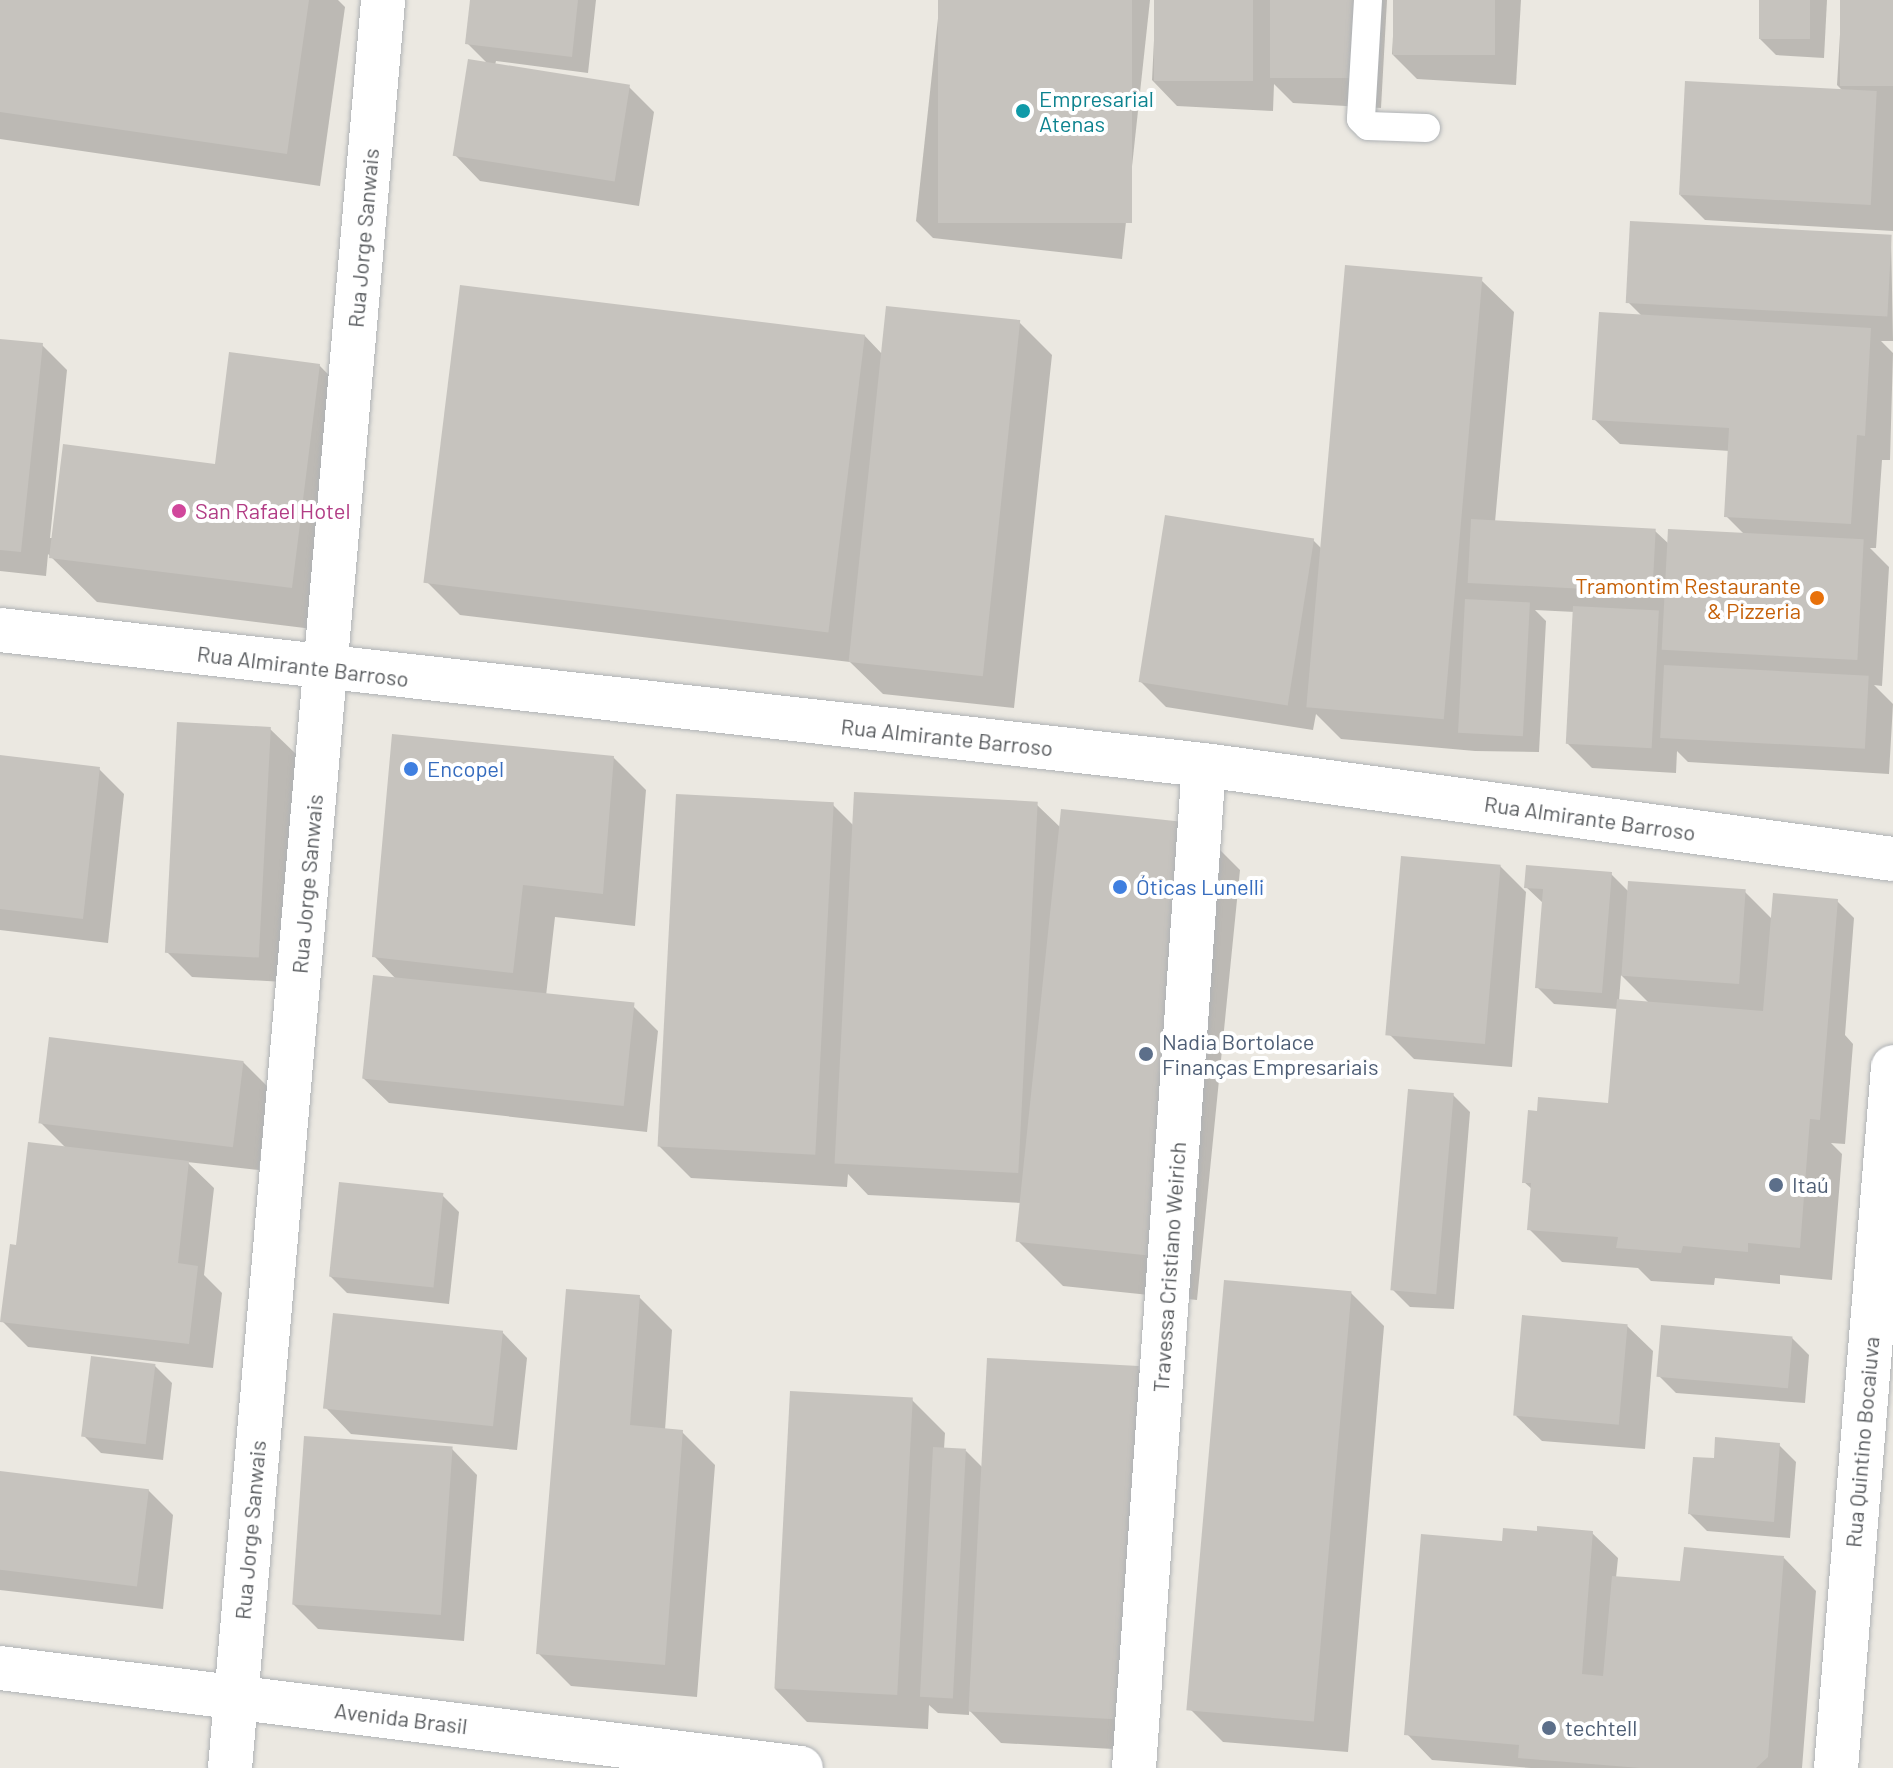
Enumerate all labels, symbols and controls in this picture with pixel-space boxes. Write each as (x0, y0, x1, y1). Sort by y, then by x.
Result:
place label: Empresarial Atenas (1039, 85, 1154, 136)
marker: Empresarial Atenas (1014, 102, 1032, 120)
street label: Rua Jorge Sanwais (342, 147, 384, 329)
place label: San Rafael Hotel (195, 498, 350, 524)
marker: San Rafael Hotel (170, 502, 188, 520)
place label: Tramontim Restaurante & Pizzeria (1575, 572, 1801, 624)
marker: Tramontim Restaurante & Pizzeria (1808, 589, 1826, 607)
street label: Rua Almirante Barroso (196, 640, 410, 692)
street label: Rua Almirante Barroso (840, 713, 1054, 761)
place label: Encopel (427, 756, 504, 782)
marker: Encopel (402, 760, 420, 778)
street label: Rua Almirante Barroso (1483, 790, 1697, 846)
street label: Rua Jorge Sanwais (286, 793, 328, 975)
place label: Óticas Lunelli (1136, 874, 1264, 900)
marker: Óticas Lunelli (1111, 878, 1129, 896)
place label: Nadia Bortolace Finanças Empresariais (1162, 1028, 1379, 1080)
marker: Nadia Bortolace Finanças Empresariais (1137, 1045, 1155, 1063)
street label: Travessa Cristiano Weirich (1147, 1141, 1191, 1393)
place label: Itaú (1792, 1172, 1829, 1198)
marker: Itaú (1767, 1176, 1785, 1194)
street label: Rua Quintino Bocaiuva (1840, 1335, 1884, 1549)
street label: Rua Jorge Sanwais (229, 1439, 271, 1621)
street label: Avenida Brasil (333, 1697, 469, 1739)
place label: techtell (1565, 1715, 1637, 1741)
marker: techtell (1540, 1719, 1558, 1737)

